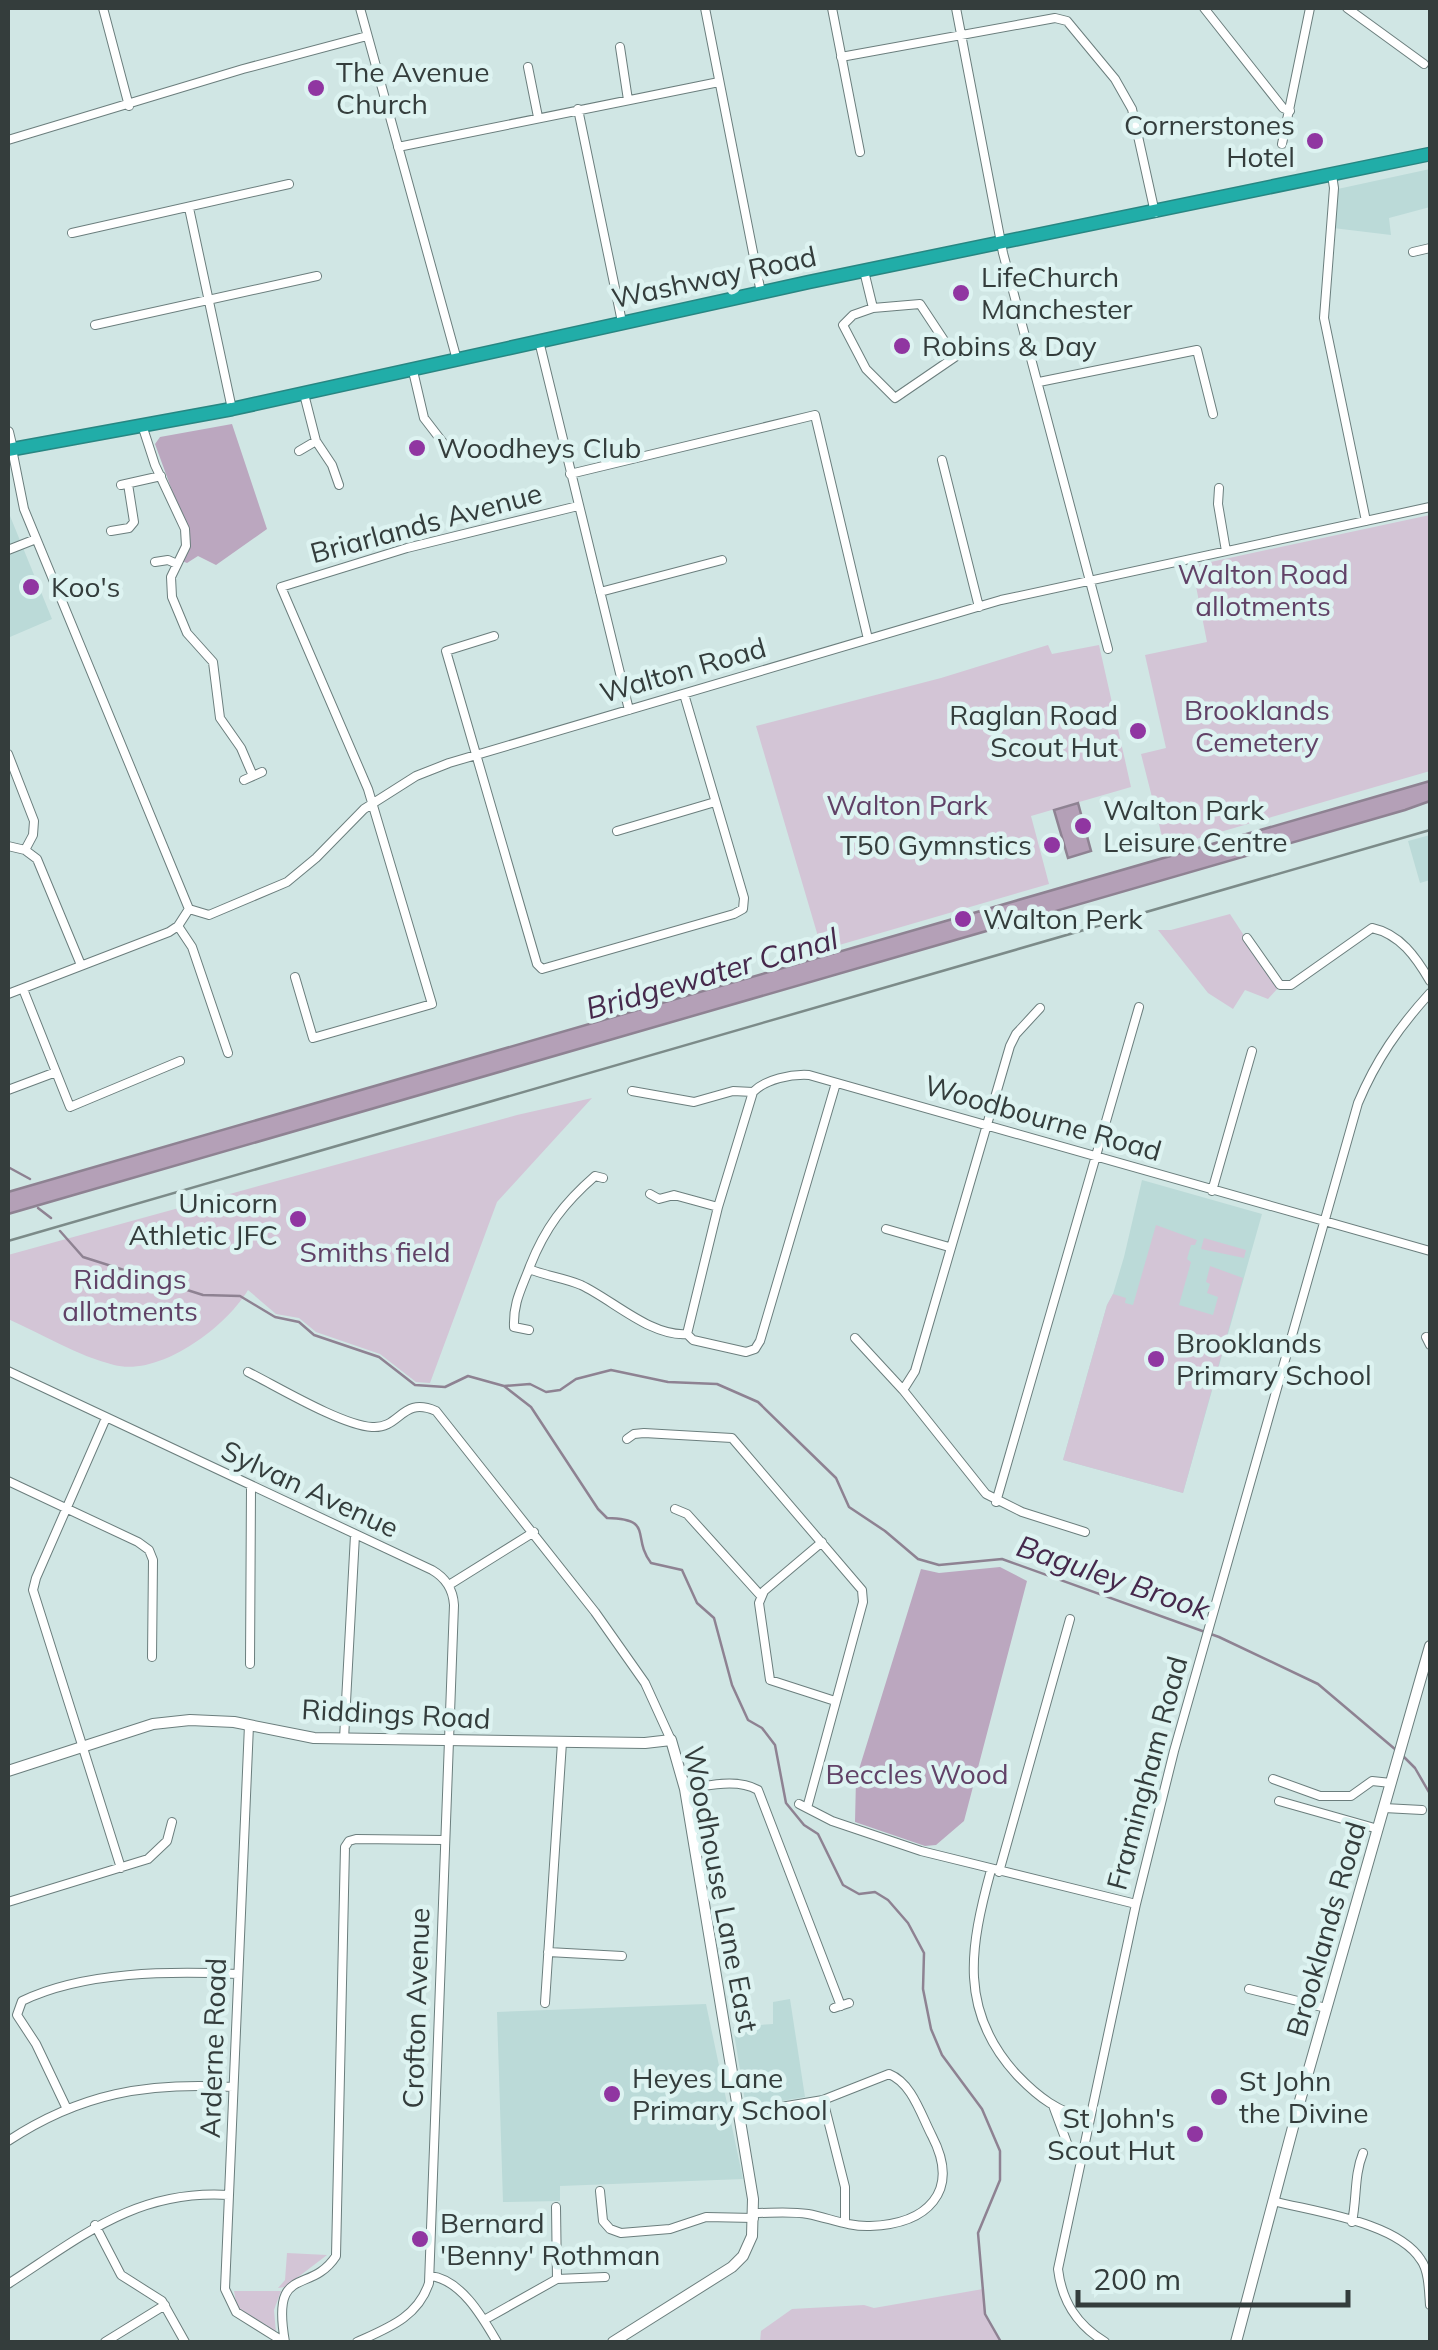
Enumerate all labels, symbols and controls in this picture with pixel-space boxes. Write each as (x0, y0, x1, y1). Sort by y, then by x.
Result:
place label: The Avenue Church (336, 54, 489, 121)
marker: The Avenue Church (305, 77, 327, 99)
place label: Cornerstones Hotel (1124, 107, 1295, 174)
marker: Cornerstones Hotel (1304, 130, 1326, 152)
street label: Washway Road (609, 238, 819, 315)
place label: LifeChurch Manchester (981, 259, 1133, 326)
marker: LifeChurch Manchester (950, 282, 972, 304)
place label: Robins & Day (922, 328, 1097, 363)
marker: Robins & Day (891, 335, 913, 357)
place label: Woodheys Club (437, 430, 641, 465)
marker: Woodheys Club (406, 437, 428, 459)
street label: Briarlands Avenue (306, 475, 545, 570)
park label: Walton Road allotments (1177, 556, 1349, 623)
place label: Koo's (51, 569, 121, 604)
marker: Koo's (20, 576, 42, 598)
street label: Walton Road (596, 629, 770, 710)
park label: Brooklands Cemetery (1184, 692, 1330, 759)
place label: Raglan Road Scout Hut (949, 697, 1118, 764)
marker: Raglan Road Scout Hut (1127, 720, 1149, 742)
park label: Walton Park (826, 787, 988, 822)
place label: Walton Park Leisure Centre (1103, 792, 1287, 859)
marker: Walton Park Leisure Centre (1072, 815, 1094, 837)
place label: T50 Gymnstics (840, 827, 1032, 862)
marker: T50 Gymnstics (1041, 834, 1063, 856)
place label: Walton Perk (983, 901, 1143, 936)
marker: Walton Perk (952, 908, 974, 930)
water label: Bridgewater Canal (581, 919, 843, 1027)
street label: Woodbourne Road (921, 1067, 1166, 1168)
place label: Unicorn Athletic JFC (128, 1185, 278, 1252)
marker: Unicorn Athletic JFC (287, 1208, 309, 1230)
park label: Smiths field (300, 1234, 450, 1269)
park label: Riddings allotments (62, 1261, 198, 1328)
place label: Brooklands Primary School (1176, 1325, 1372, 1392)
marker: Brooklands Primary School (1145, 1348, 1167, 1370)
street label: Sylvan Avenue (216, 1432, 404, 1545)
water label: Baguley Brook (1012, 1526, 1216, 1628)
street label: Framingham Road (1098, 1652, 1195, 1894)
street label: Riddings Road (301, 1691, 492, 1736)
street label: Woodhouse Lane East (677, 1743, 766, 2035)
park label: Beccles Wood (825, 1756, 1009, 1791)
street label: Brooklands Road (1278, 1817, 1373, 2040)
street label: Crofton Avenue (395, 1907, 436, 2109)
street label: Arderne Road (192, 1957, 233, 2139)
place label: Heyes Lane Primary School (632, 2060, 828, 2127)
place label: St John the Divine (1239, 2063, 1369, 2130)
marker: Heyes Lane Primary School (601, 2083, 623, 2105)
marker: St John the Divine (1208, 2086, 1230, 2108)
place label: St John's Scout Hut (1047, 2100, 1175, 2167)
marker: St John's Scout Hut (1184, 2123, 1206, 2145)
place label: Bernard 'Benny' Rothman (440, 2205, 660, 2272)
marker: Bernard 'Benny' Rothman (409, 2228, 431, 2250)
scale bar (1078, 2245, 1348, 2307)
text: 200 m (1093, 2260, 1181, 2298)

